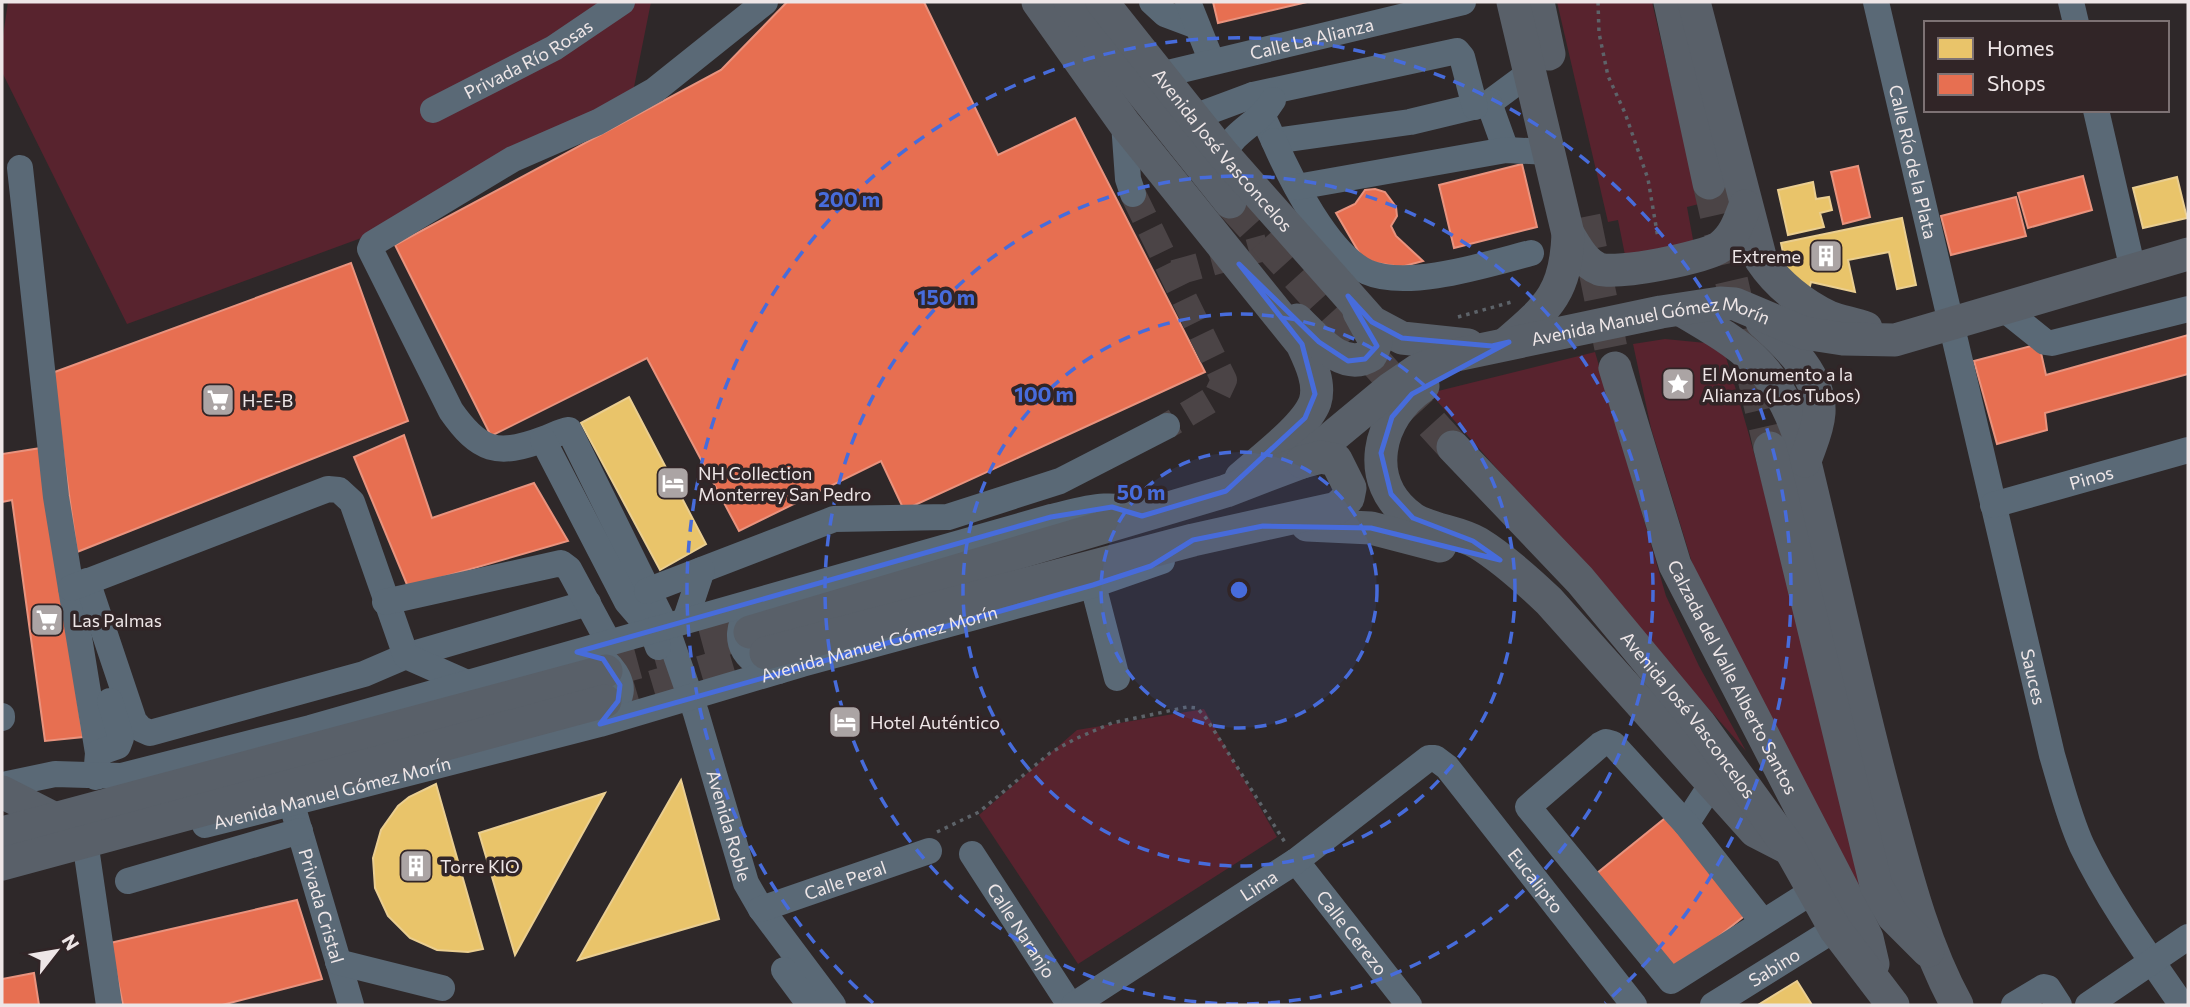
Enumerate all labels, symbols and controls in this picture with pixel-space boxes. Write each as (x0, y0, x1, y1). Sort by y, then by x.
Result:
street label: Calle La Alianza (1247, 13, 1376, 64)
street label: Privada Río Rosas (460, 14, 597, 103)
legend (1924, 21, 2169, 112)
text: Homes (1987, 35, 2054, 60)
street label: Avenida José Vasconcelos (1148, 64, 1297, 236)
text: Shops (1987, 70, 2046, 95)
street label: Calle Río de la Plata (1885, 82, 1942, 241)
text: 200 m (818, 186, 880, 211)
building icon: Extreme (1807, 237, 1845, 275)
place label: Extreme (1732, 245, 1801, 267)
text: 150 m (917, 284, 975, 309)
street label: Avenida Manuel Gómez Morín (1529, 292, 1774, 350)
place label: El Monumento a la Alianza (Los Tubos) (1702, 363, 1861, 406)
place icon: El Monumento a la Alianza (Los Tubos) (1659, 365, 1697, 403)
supermarket icon: H-E-B (199, 381, 237, 419)
text: 100 m (1014, 381, 1074, 406)
place label: H-E-B (242, 389, 293, 411)
street label: Pinos (2067, 461, 2116, 494)
place label: NH Collection Monterrey San Pedro (698, 462, 871, 505)
hotel icon: NH Collection Monterrey San Pedro (654, 464, 692, 502)
text: 50 m (1117, 479, 1165, 504)
street label: Calzada del Valle Alberto Santos (1663, 556, 1803, 798)
centre of rings (1227, 578, 1251, 602)
supermarket icon: Las Palmas (28, 601, 66, 639)
street label: Avenida Manuel Gómez Morín (758, 601, 1000, 687)
place label: Las Palmas (72, 609, 162, 631)
street label: Avenida José Vasconcelos (1616, 627, 1761, 803)
street label: Sauces (2017, 647, 2051, 707)
hotel icon: Hotel Auténtico (826, 703, 864, 741)
place label: Hotel Auténtico (870, 711, 1000, 733)
street label: Avenida Manuel Gómez Morín (211, 752, 453, 833)
street label: Avenida Roble (702, 767, 756, 884)
street label: Eucalipto (1504, 843, 1568, 917)
street label: Privada Cristal (294, 846, 349, 966)
building icon: Torre KIO (397, 847, 435, 885)
place label: Torre KIO (440, 855, 520, 877)
street label: Calle Peral (801, 856, 889, 904)
street label: Lima (1236, 865, 1281, 905)
street label: Calle Naranjo (983, 879, 1060, 982)
street label: Calle Cerezo (1312, 886, 1392, 979)
north arrow (21, 916, 91, 986)
text: N (57, 930, 85, 954)
street label: Sabino (1744, 943, 1804, 991)

